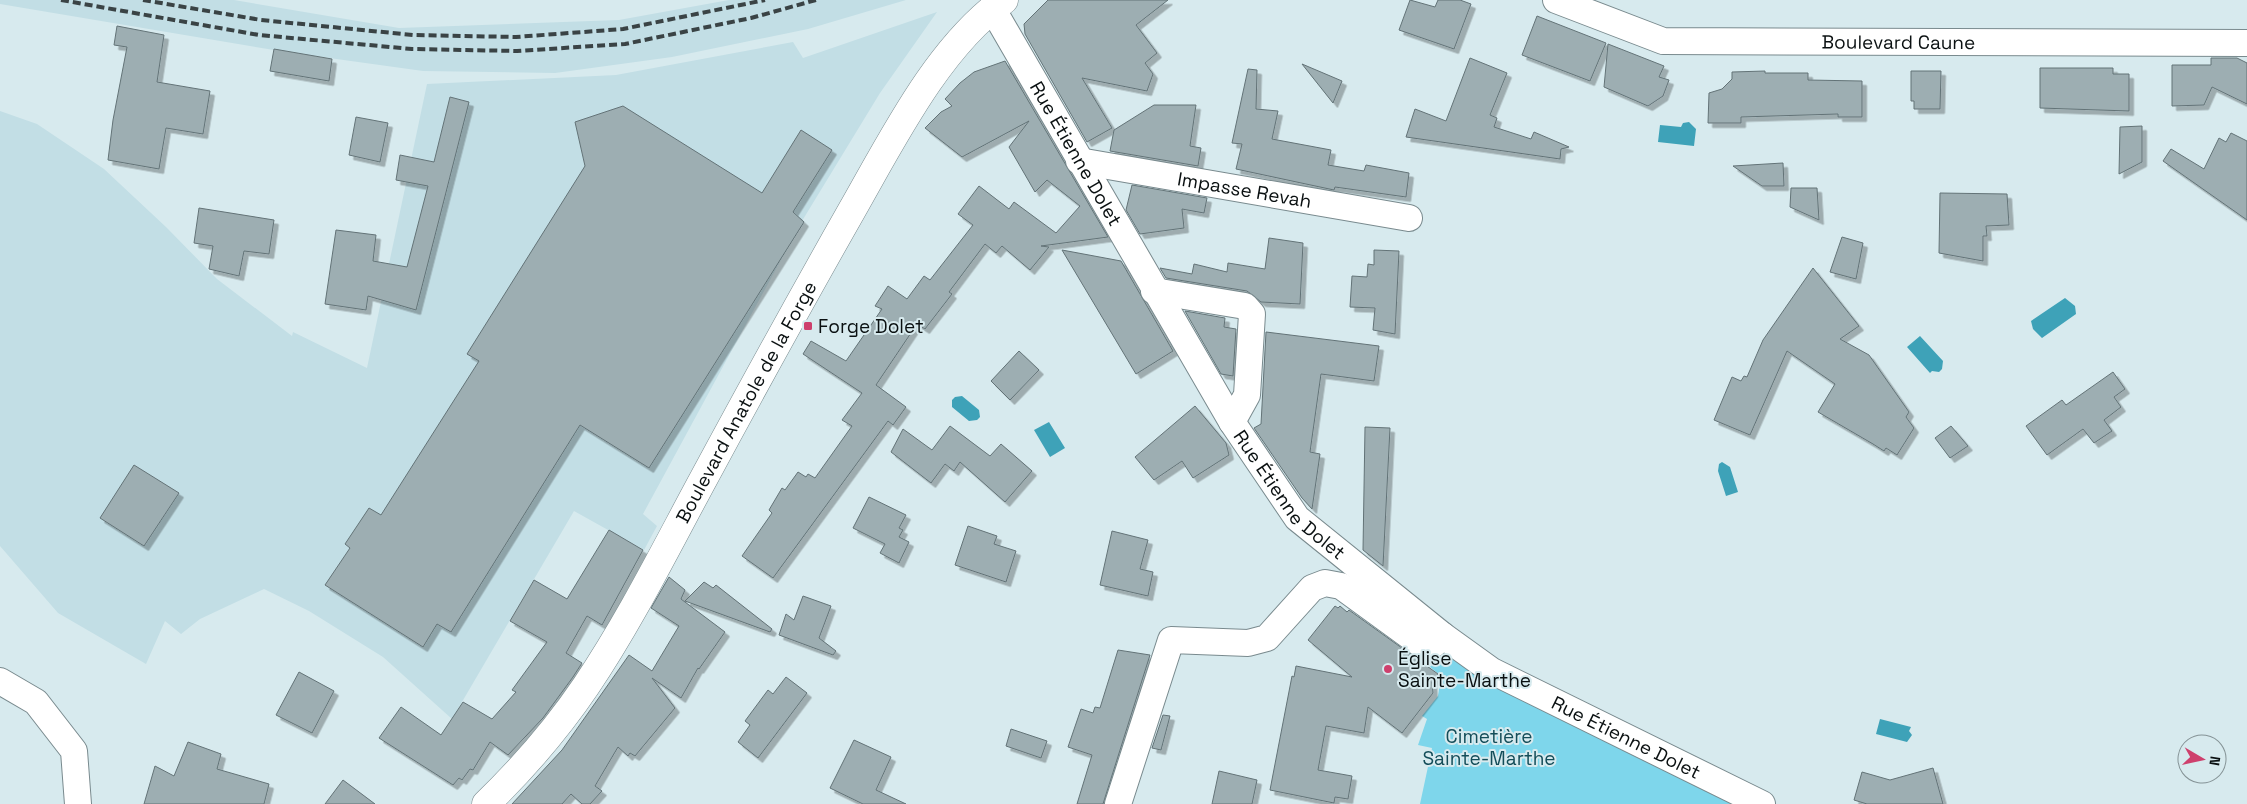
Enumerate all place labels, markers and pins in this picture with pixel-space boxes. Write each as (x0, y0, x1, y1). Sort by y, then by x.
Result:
place label: Forge Dolet (818, 314, 924, 339)
marker: Forge Dolet (802, 320, 814, 332)
place label: Église Sainte-Marthe (1398, 646, 1531, 693)
marker: Église Sainte-Marthe (1382, 663, 1394, 675)

